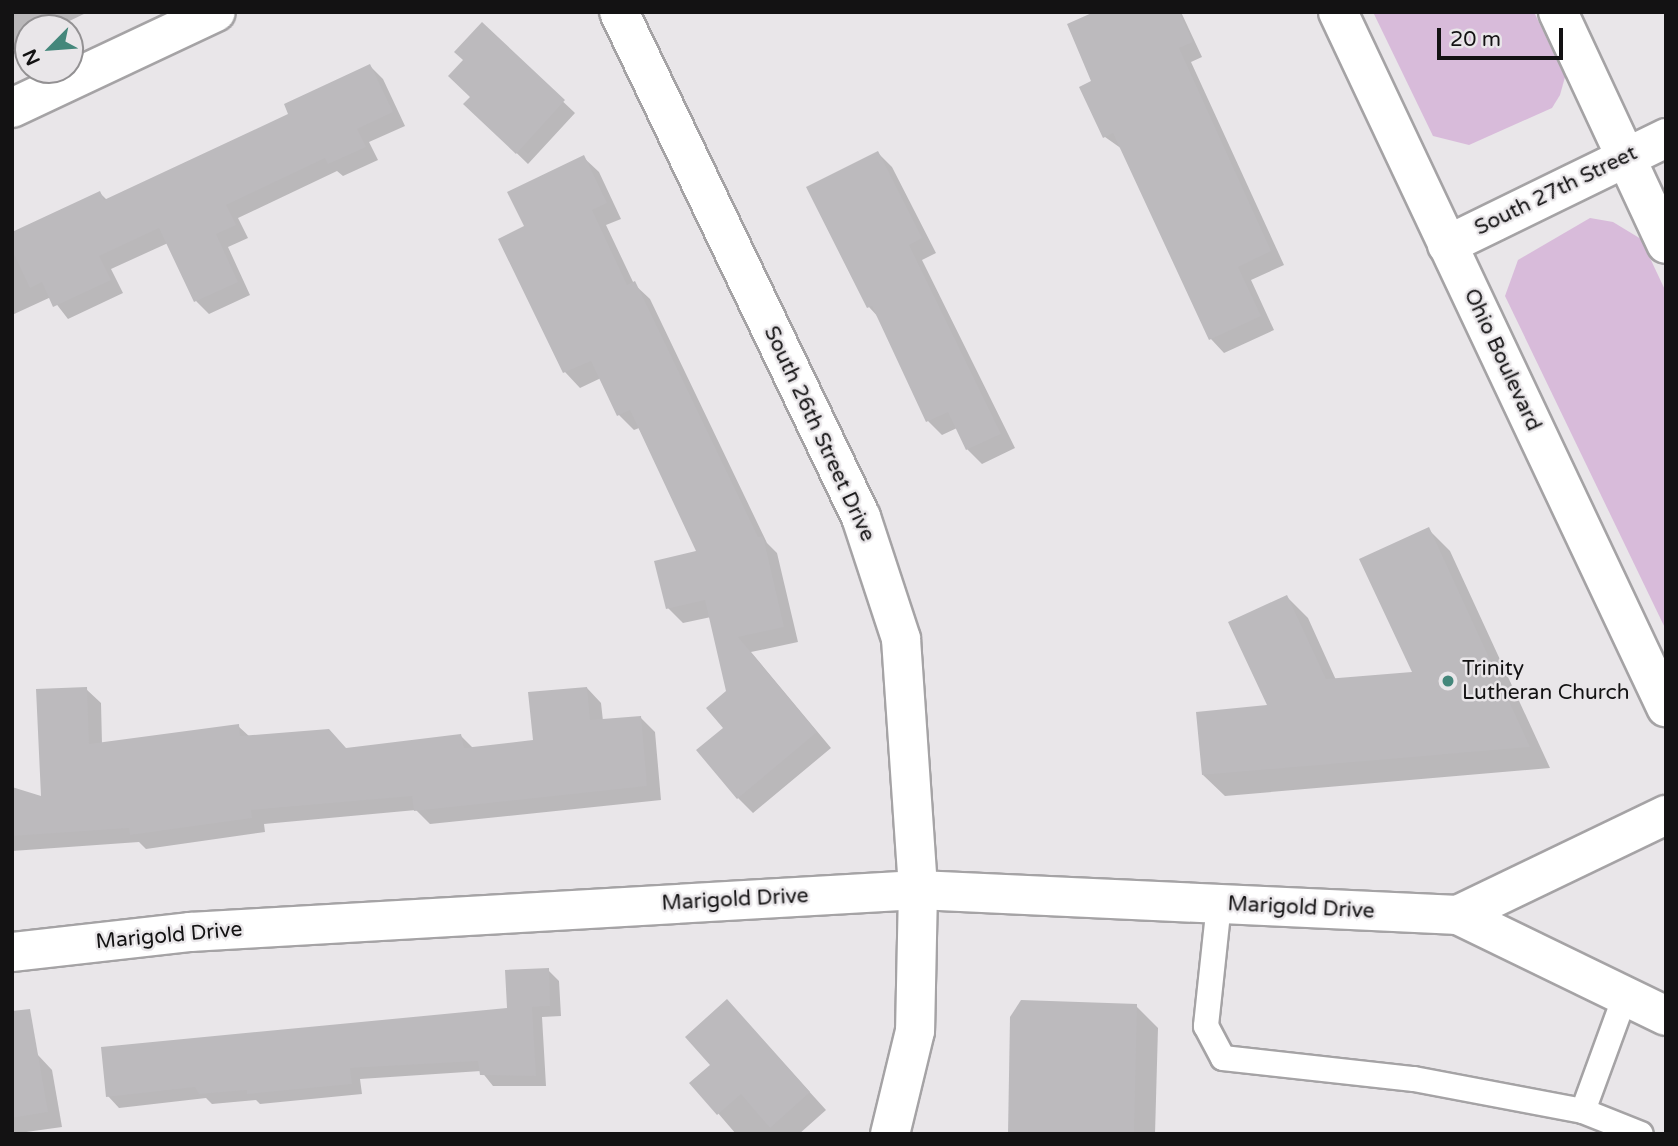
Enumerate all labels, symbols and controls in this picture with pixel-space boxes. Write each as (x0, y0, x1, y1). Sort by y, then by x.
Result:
north arrow (14, 14, 84, 84)
scale bar (1440, 14, 1566, 58)
text: 20 m (1450, 27, 1501, 52)
text: N (19, 45, 45, 69)
street label: South 27th Street (1471, 141, 1641, 241)
street label: Ohio Boulevard (1458, 285, 1546, 435)
street label: South 26th Street Drive (758, 322, 880, 546)
place label: Trinity Lutheran Church (1462, 656, 1629, 706)
marker: Trinity Lutheran Church (1440, 673, 1456, 689)
street label: Marigold Drive (661, 884, 809, 916)
street label: Marigold Drive (1227, 892, 1375, 924)
street label: Marigold Drive (95, 917, 243, 955)

